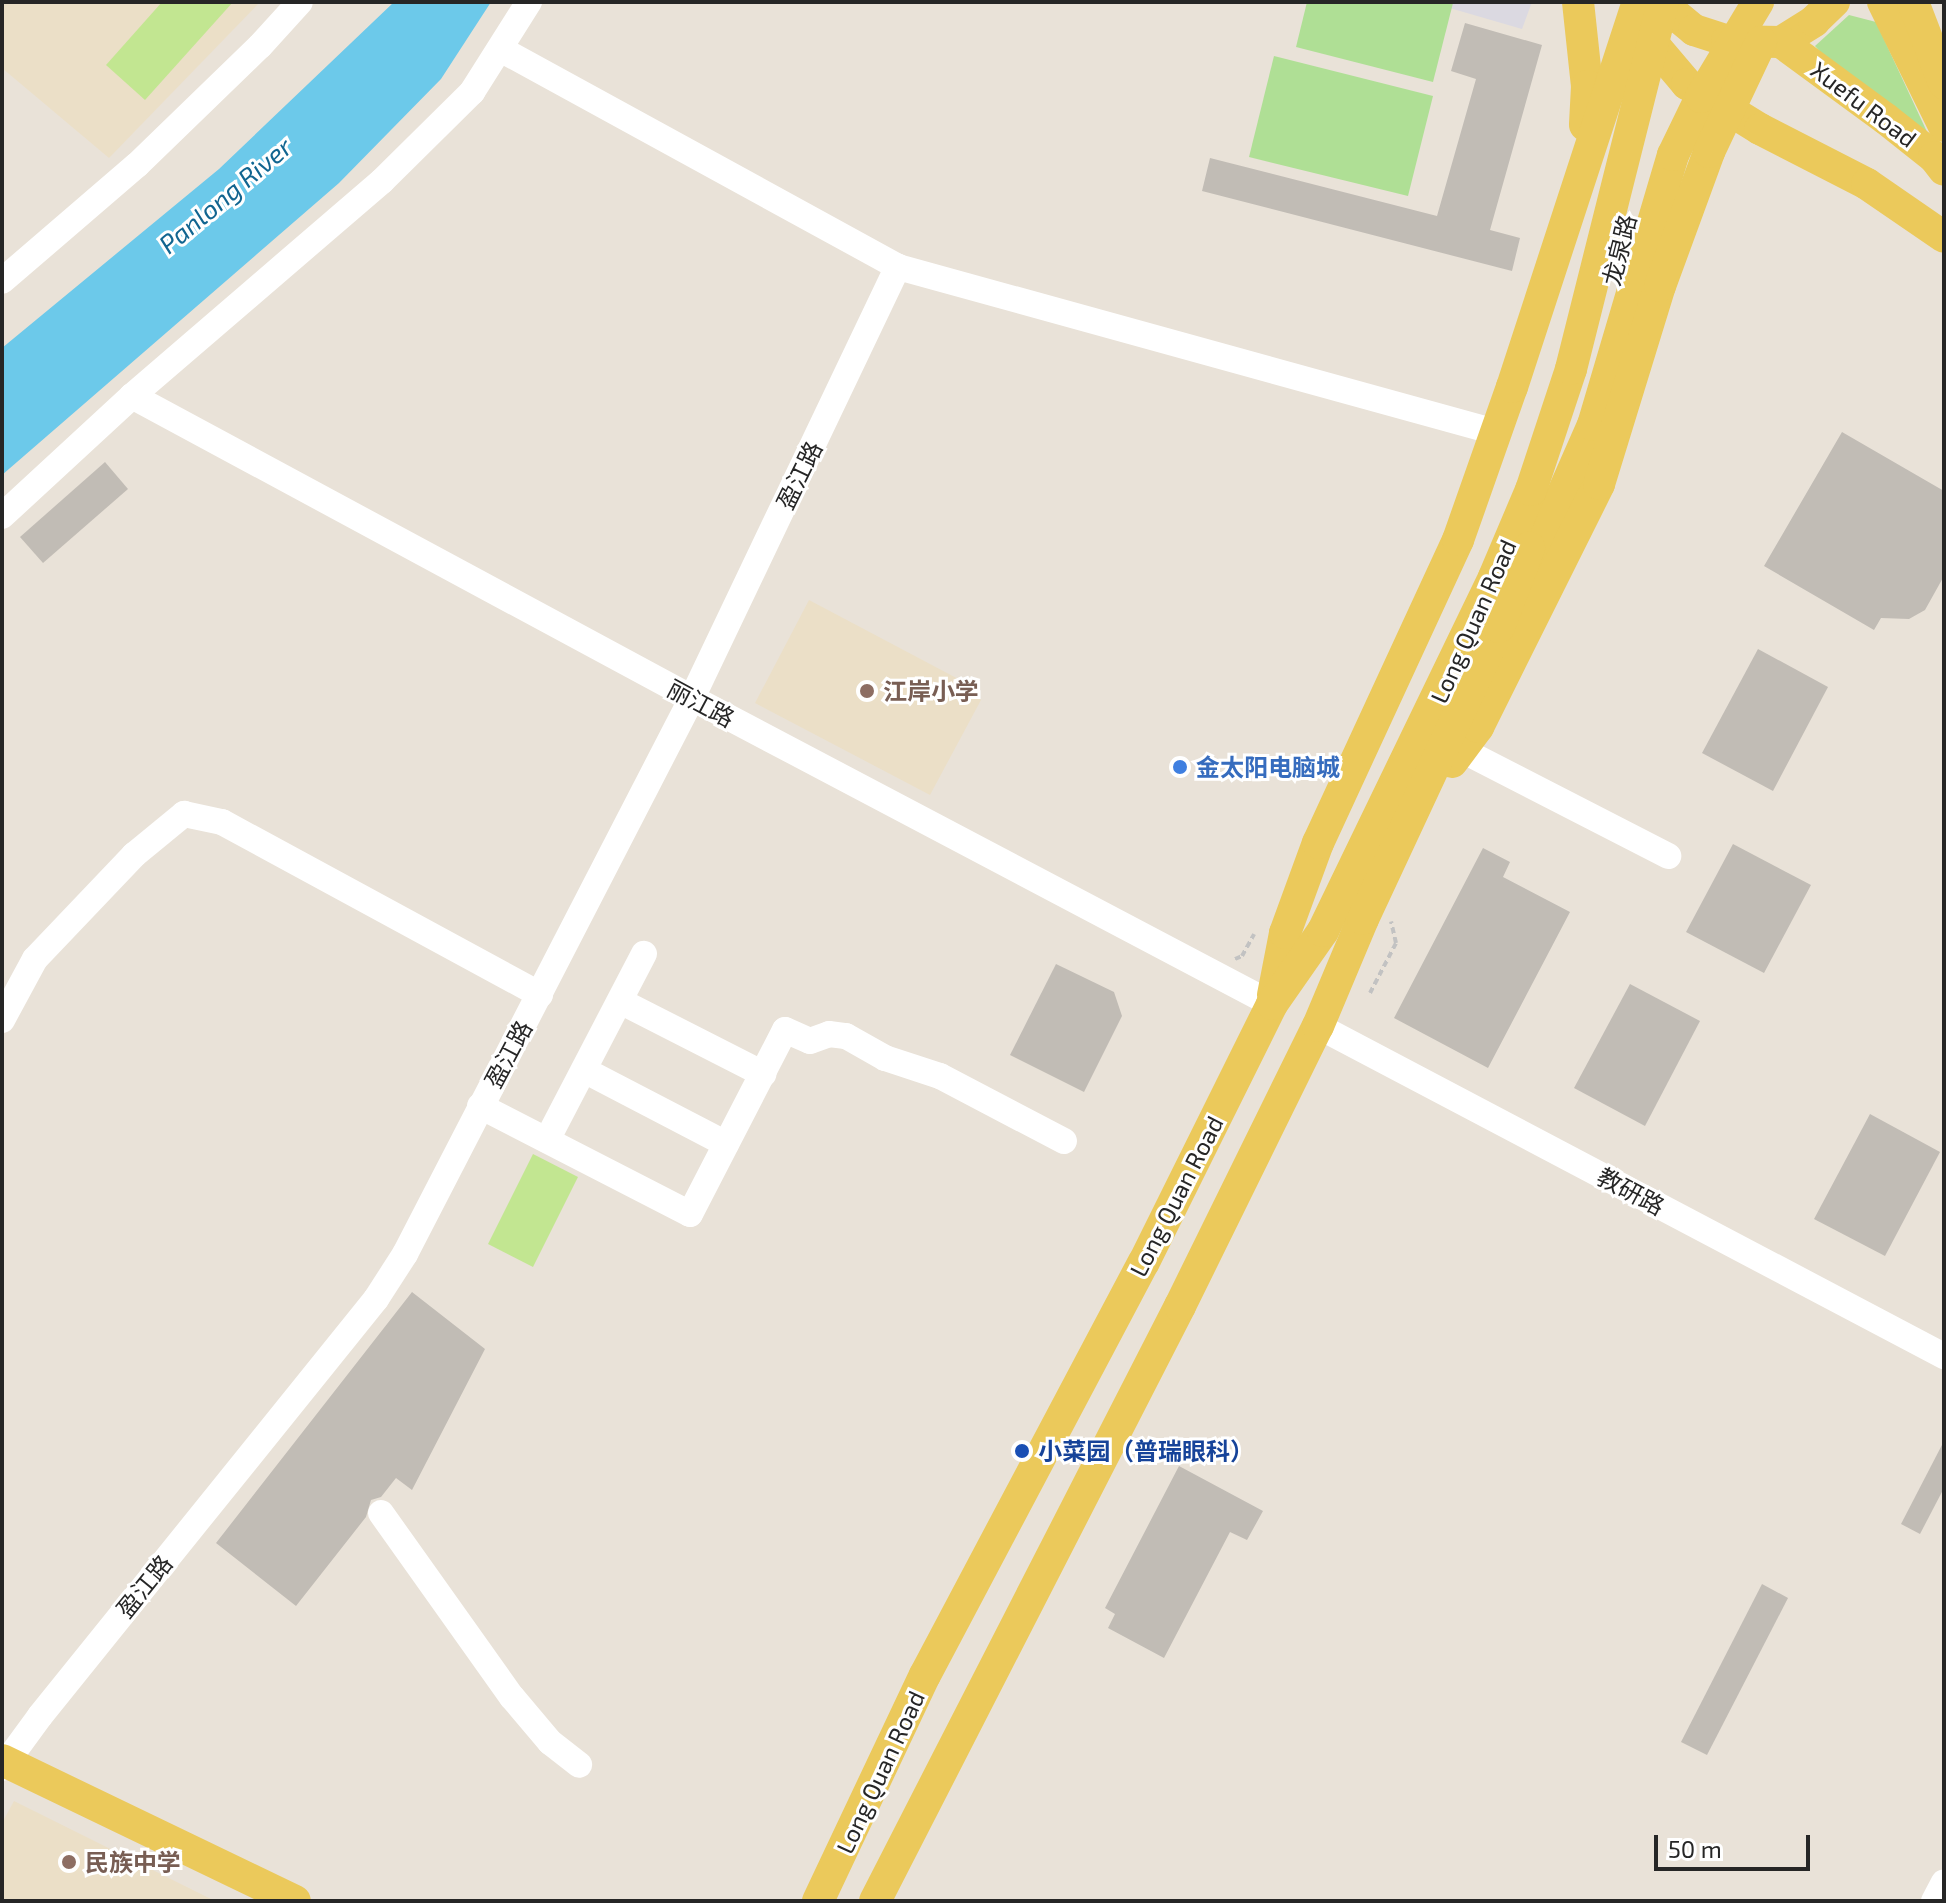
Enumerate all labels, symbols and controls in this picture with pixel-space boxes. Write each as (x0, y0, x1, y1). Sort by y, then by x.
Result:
street label: Xuefu Road (1806, 55, 1922, 153)
water label: Panlong River (152, 130, 298, 260)
street label: 龙泉路 (1596, 212, 1642, 288)
street label: 盈江路 (770, 436, 828, 514)
street label: Long Quan Road (1424, 535, 1522, 707)
street label: 丽江路 (662, 673, 740, 733)
place label: 江岸小学 (883, 677, 979, 705)
marker: 江岸小学 (858, 682, 876, 700)
place label: 金太阳电脑城 (1196, 753, 1340, 781)
marker: 金太阳电脑城 (1171, 758, 1189, 776)
street label: 盈江路 (478, 1015, 538, 1093)
street label: Long Quan Road (1123, 1111, 1229, 1281)
street label: 教研路 (1592, 1161, 1670, 1221)
place label: 小菜园（普瑞眼科） (1038, 1437, 1254, 1465)
marker: 小菜园（普瑞眼科） (1013, 1442, 1031, 1460)
street label: 盈江路 (110, 1549, 178, 1623)
street label: Long Quan Road (830, 1686, 930, 1858)
scale bar (1658, 1819, 1814, 1869)
text: 50 m (1668, 1834, 1722, 1863)
place label: 民族中学 (85, 1848, 181, 1876)
marker: 民族中学 (60, 1853, 78, 1871)

